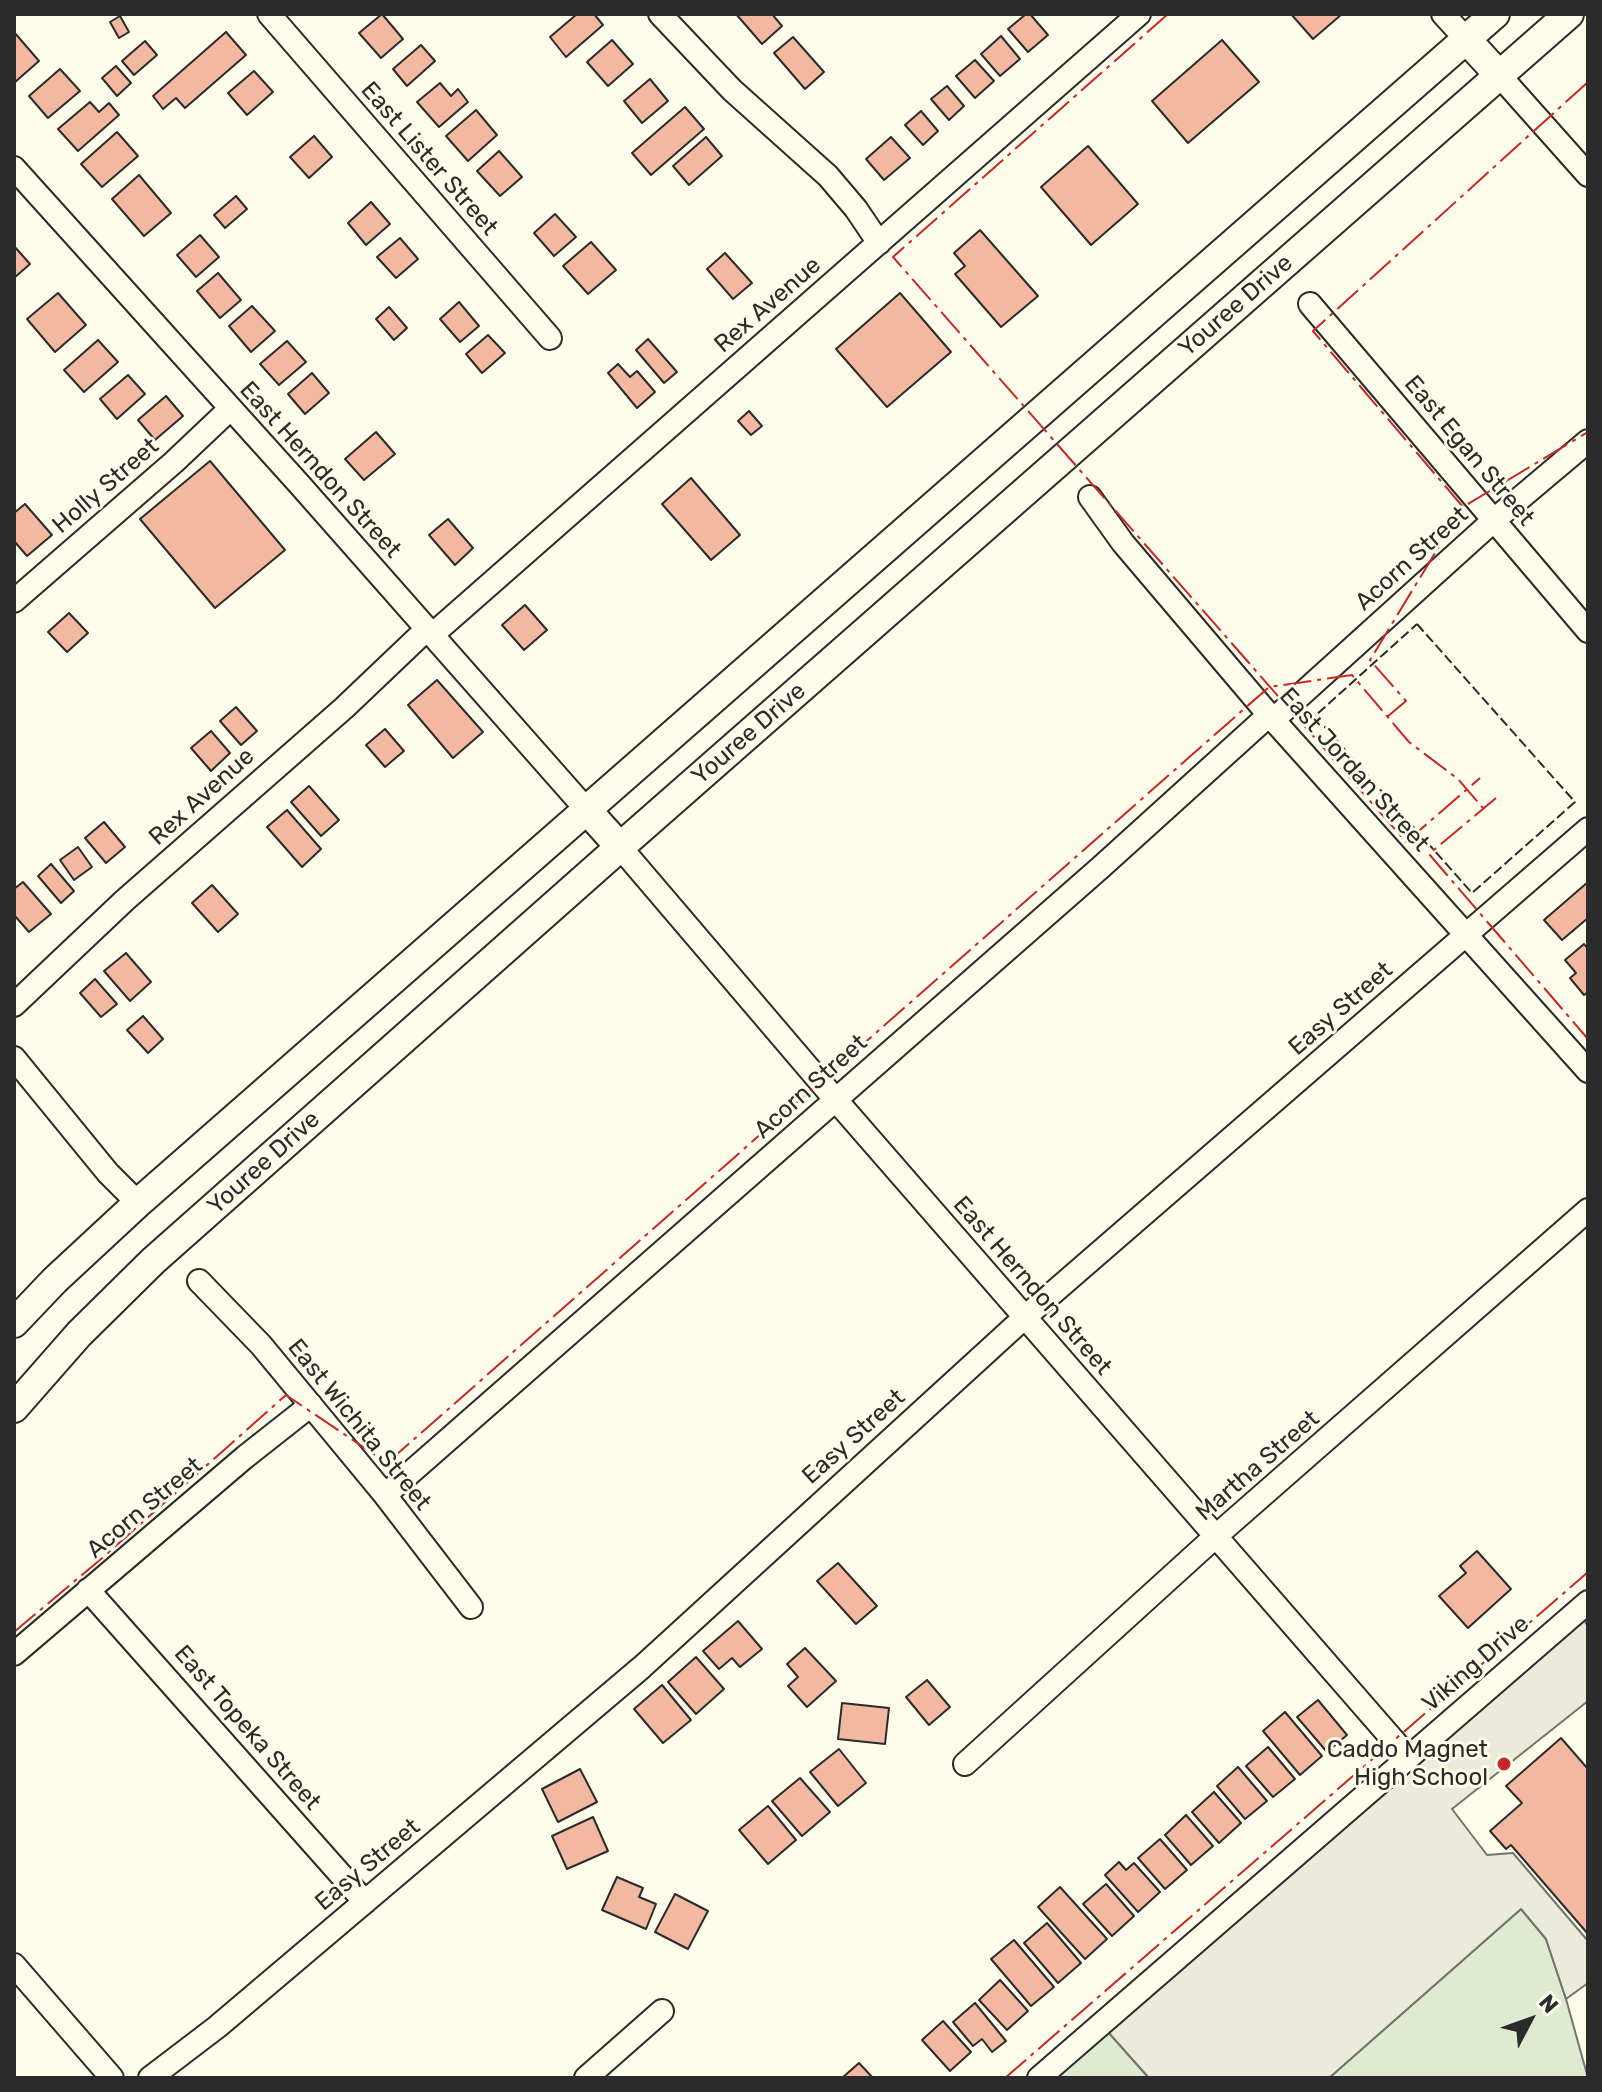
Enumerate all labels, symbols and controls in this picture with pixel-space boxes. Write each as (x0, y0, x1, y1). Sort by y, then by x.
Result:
street label: East Lister Street (354, 76, 504, 242)
street label: Youree Drive (1173, 249, 1299, 363)
street label: Rex Avenue (709, 251, 827, 359)
street label: East Egan Street (1398, 370, 1540, 532)
street label: East Herndon Street (233, 376, 407, 564)
street label: Holly Street (47, 432, 165, 540)
street label: Acorn Street (1350, 501, 1474, 617)
street label: Youree Drive (686, 677, 812, 791)
street label: East Jordan Street (1273, 682, 1435, 858)
street label: Rex Avenue (143, 742, 261, 852)
street label: Easy Street (1283, 956, 1399, 1062)
street label: Acorn Street (749, 1029, 873, 1145)
street label: Youree Drive (202, 1105, 326, 1221)
street label: East Herndon Street (947, 1191, 1117, 1381)
street label: East Wichita Street (281, 1334, 437, 1516)
street label: Easy Street (797, 1383, 911, 1491)
street label: Martha Street (1190, 1405, 1326, 1527)
street label: Acorn Street (81, 1451, 209, 1565)
street label: Viking Drive (1417, 1610, 1535, 1718)
street label: East Topeka Street (168, 1640, 326, 1816)
place label: Caddo Magnet High School (1327, 1736, 1488, 1792)
marker: Caddo Magnet High School (1495, 1755, 1513, 1773)
street label: Easy Street (310, 1813, 426, 1917)
north arrow (1490, 1980, 1570, 2060)
text: N (1533, 1989, 1564, 2019)

